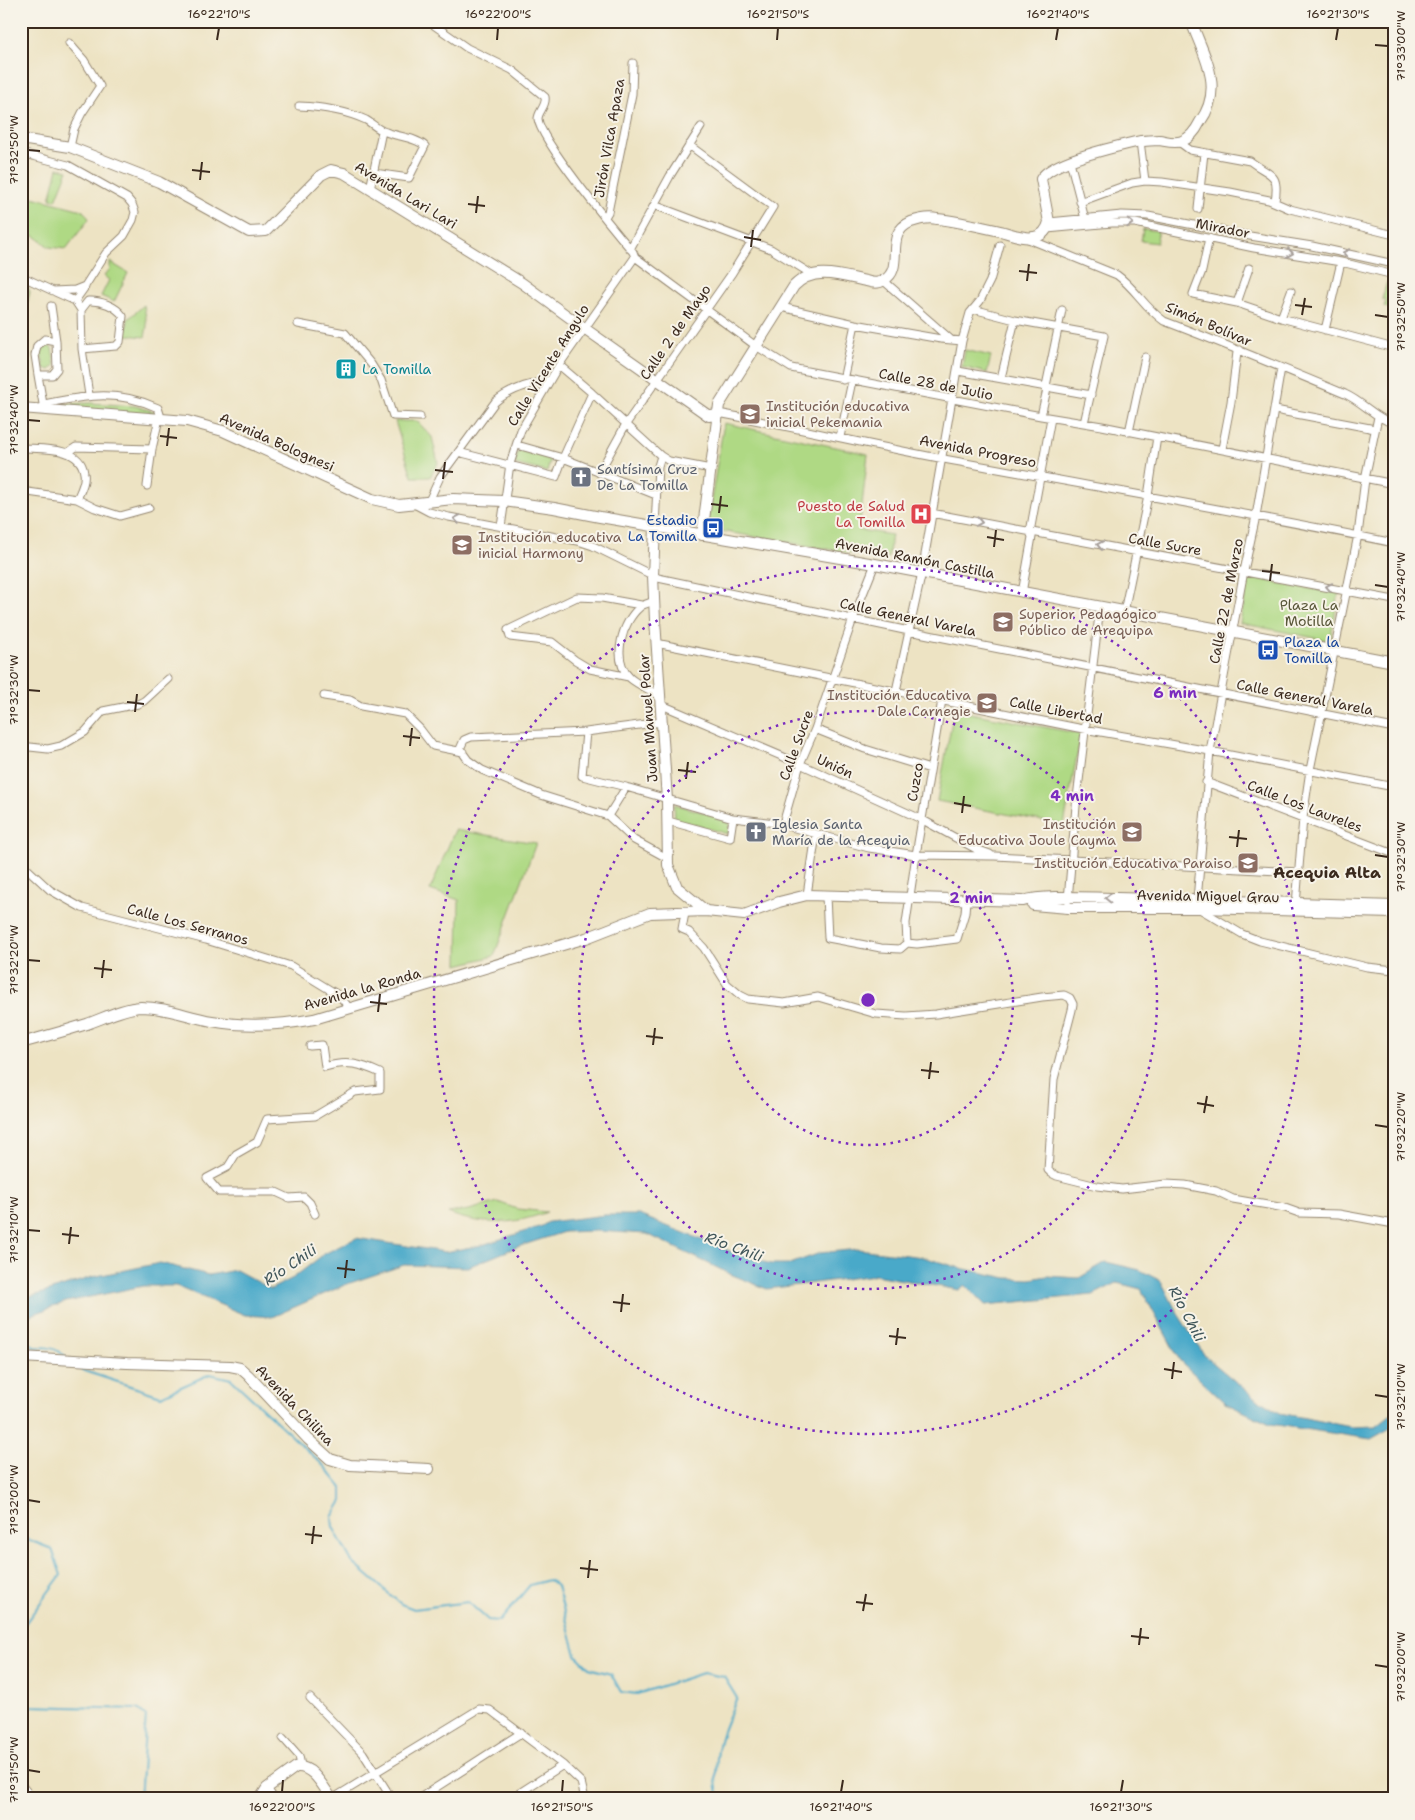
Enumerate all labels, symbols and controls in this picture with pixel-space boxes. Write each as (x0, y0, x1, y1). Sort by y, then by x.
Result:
text: 16°22'10"S (188, 6, 251, 22)
text: 16°22'00"S (465, 6, 531, 22)
text: 16°21'50"S (747, 6, 809, 22)
text: 16°21'40"S (1027, 6, 1090, 22)
text: 16°21'30"S (1307, 6, 1370, 22)
text: 71°33'00"W (1393, 11, 1409, 81)
street label: Jirón Vilca Apaza (590, 77, 628, 199)
text: 71°32'50"W (6, 115, 22, 185)
street label: Avenida Lari Lari (351, 157, 461, 233)
street label: Mirador (1194, 214, 1252, 242)
one-way arrow (1126, 218, 1134, 228)
one-way arrow (1285, 247, 1294, 257)
one-way arrow (1342, 249, 1351, 259)
street label: Calle 2 de Mayo (635, 281, 715, 383)
text: 71°32'50"W (1393, 282, 1409, 352)
street label: Simón Bolívar (1163, 298, 1255, 350)
street label: Calle Vicente Angulo (503, 301, 593, 429)
building icon: La Tomilla (334, 357, 358, 381)
place label: La Tomilla (362, 360, 432, 378)
street label: Calle 28 de Julio (877, 364, 995, 404)
text: 71°32'40"W (6, 385, 22, 455)
place label: Institución educativa inicial Pekemania (766, 397, 910, 431)
school or university icon: Institución educativa inicial Pekemania (738, 402, 762, 426)
street label: Avenida Bolognesi (217, 409, 337, 475)
street label: Avenida Progreso (918, 431, 1038, 471)
place label: Santísima Cruz De La Tomilla (597, 460, 698, 494)
church icon: Santísima Cruz De La Tomilla (569, 465, 593, 489)
place label: Puesto de Salud La Tomilla (797, 497, 905, 531)
hospital icon: Puesto de Salud La Tomilla (909, 502, 933, 526)
place label: Estadio La Tomilla (628, 511, 697, 545)
one-way arrow (453, 514, 462, 524)
bus stop icon: Estadio La Tomilla (701, 516, 725, 540)
one-way arrow (975, 516, 984, 527)
place label: Institución educativa inicial Harmony (478, 528, 622, 562)
street label: Calle Sucre (1127, 529, 1203, 559)
school or university icon: Institución educativa inicial Harmony (450, 533, 474, 557)
street label: Avenida Ramón Castilla (834, 534, 996, 582)
street label: Calle 22 de Marzo (1205, 537, 1247, 665)
one-way arrow (1096, 540, 1105, 550)
text: 71°32'40"W (1393, 552, 1409, 622)
one-way arrow (1324, 582, 1333, 593)
street label: Calle General Varela (838, 594, 978, 640)
park label: Plaza La Motilla (1280, 596, 1339, 630)
place label: Superior Pedagógico Público de Arequipa (1019, 605, 1157, 639)
school or university icon: Superior Pedagógico Público de Arequipa (991, 610, 1015, 634)
place label: Plaza la Tomilla (1284, 633, 1340, 667)
bus stop icon: Plaza la Tomilla (1256, 638, 1280, 662)
street label: Juan Manuel Polar (634, 653, 661, 783)
text: 71°32'30"W (6, 655, 22, 725)
street label: Calle General Varela (1235, 675, 1375, 719)
text: 6 min (1153, 683, 1197, 703)
place label: Institución Educativa Dale Carnegie (827, 686, 971, 720)
school or university icon: Institución Educativa Dale Carnegie (975, 691, 999, 715)
street label: Calle Libertad (1008, 692, 1104, 728)
street label: Calle Sucre (775, 707, 817, 783)
street label: Unión (814, 750, 857, 782)
street label: Cuzco (903, 761, 927, 803)
street label: Calle Los Laureles (1245, 776, 1365, 836)
text: 4 min (1050, 786, 1094, 806)
place label: Iglesia Santa María de la Acequia (772, 815, 910, 849)
place label: Institución Educativa Joule Cayma (958, 815, 1116, 849)
church icon: Iglesia Santa María de la Acequia (744, 820, 768, 844)
school or university icon: Institución Educativa Joule Cayma (1120, 820, 1144, 844)
text: 71°32'30"W (1393, 822, 1409, 892)
school or university icon: Institución Educativa Paraiso (1236, 851, 1260, 875)
place label: Institución Educativa Paraiso (1034, 854, 1232, 872)
district label: Acequia Alta (1273, 862, 1381, 883)
street label: Avenida Miguel Grau (1136, 886, 1280, 906)
text: 2 min (949, 888, 993, 908)
one-way arrow (1104, 893, 1112, 903)
street label: Calle Los Serranos (125, 899, 251, 949)
text: 71°32'20"W (6, 925, 22, 995)
street label: Avenida la Ronda (301, 964, 423, 1014)
centre of rings (859, 991, 877, 1009)
text: 71°32'20"W (1393, 1092, 1409, 1162)
text: 71°32'10"W (6, 1196, 22, 1264)
water label: Río Chili (702, 1227, 767, 1267)
water label: Río Chili (259, 1239, 321, 1290)
water label: Río Chili (1164, 1283, 1210, 1346)
street label: Avenida Chilina (252, 1361, 338, 1449)
text: 71°32'10"W (1393, 1363, 1409, 1431)
text: 71°32'00"W (6, 1465, 22, 1535)
text: 71°32'00"W (1393, 1632, 1409, 1702)
text: 71°31'50"W (6, 1736, 22, 1804)
text: 16°22'00"S (249, 1799, 315, 1815)
text: 16°21'50"S (531, 1799, 593, 1815)
text: 16°21'40"S (810, 1799, 873, 1815)
text: 16°21'30"S (1090, 1799, 1153, 1815)

